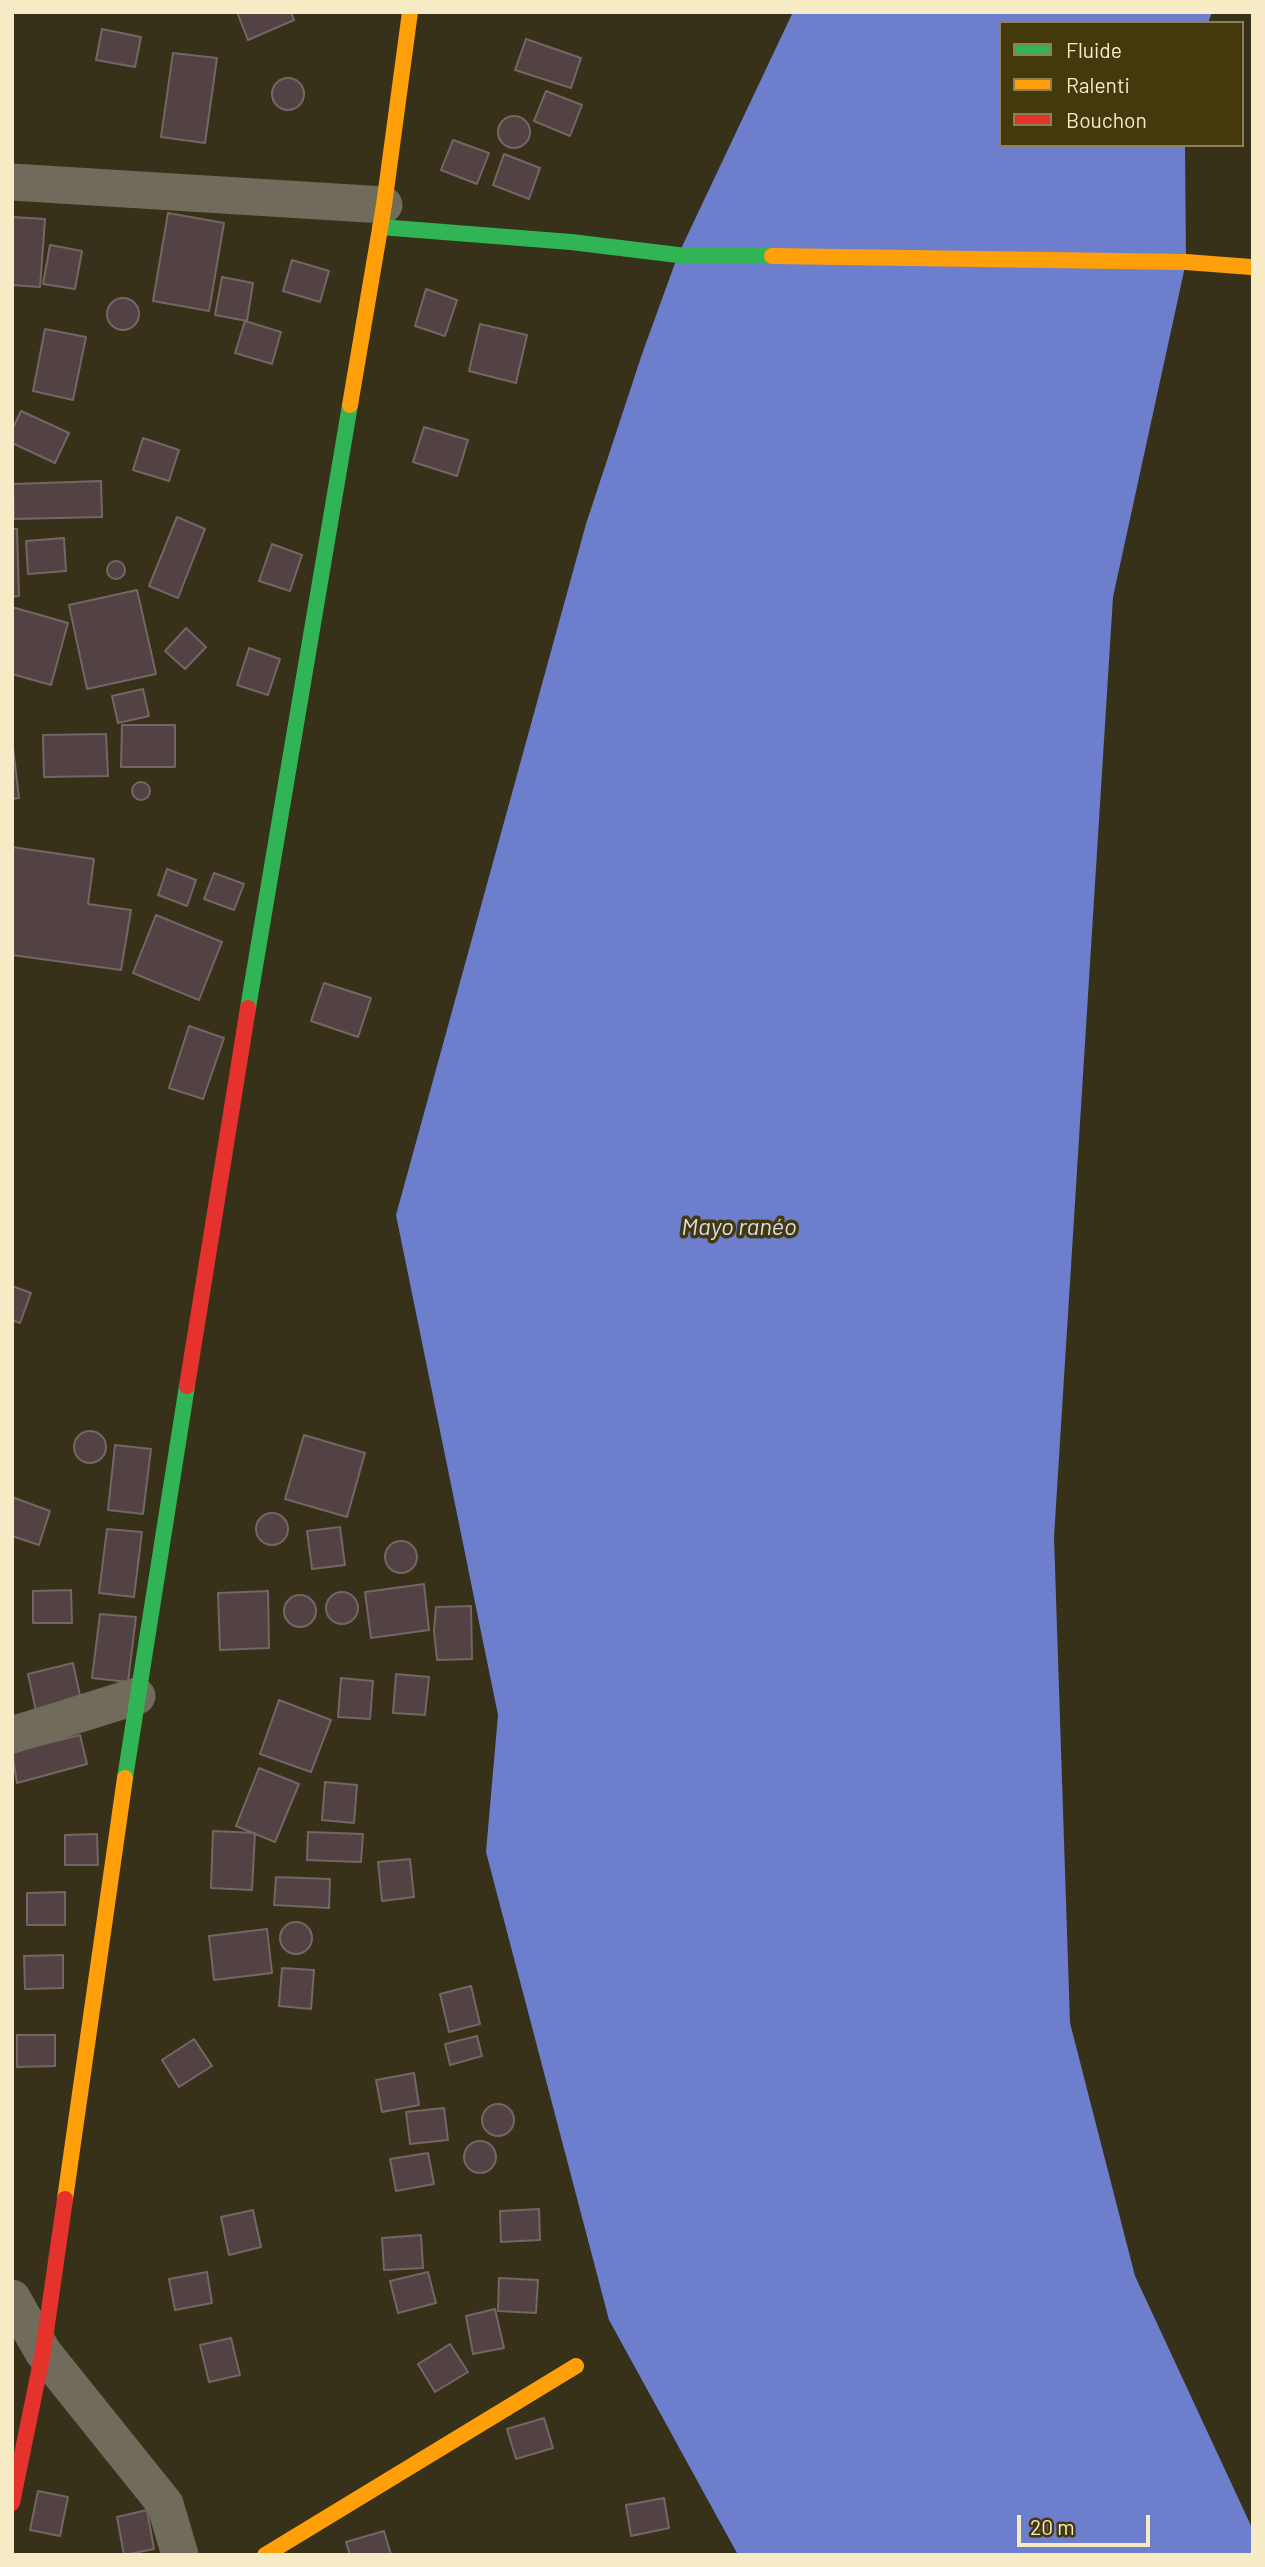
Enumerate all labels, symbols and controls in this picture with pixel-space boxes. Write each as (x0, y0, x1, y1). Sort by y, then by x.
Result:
legend (999, 21, 1244, 147)
text: Fluide (1066, 37, 1122, 62)
text: Ralenti (1066, 72, 1130, 97)
text: Bouchon (1066, 107, 1147, 132)
water label: Mayo ranéo (681, 1213, 797, 1241)
scale bar (1020, 2500, 1153, 2544)
text: 20 m (1030, 2514, 1075, 2539)

